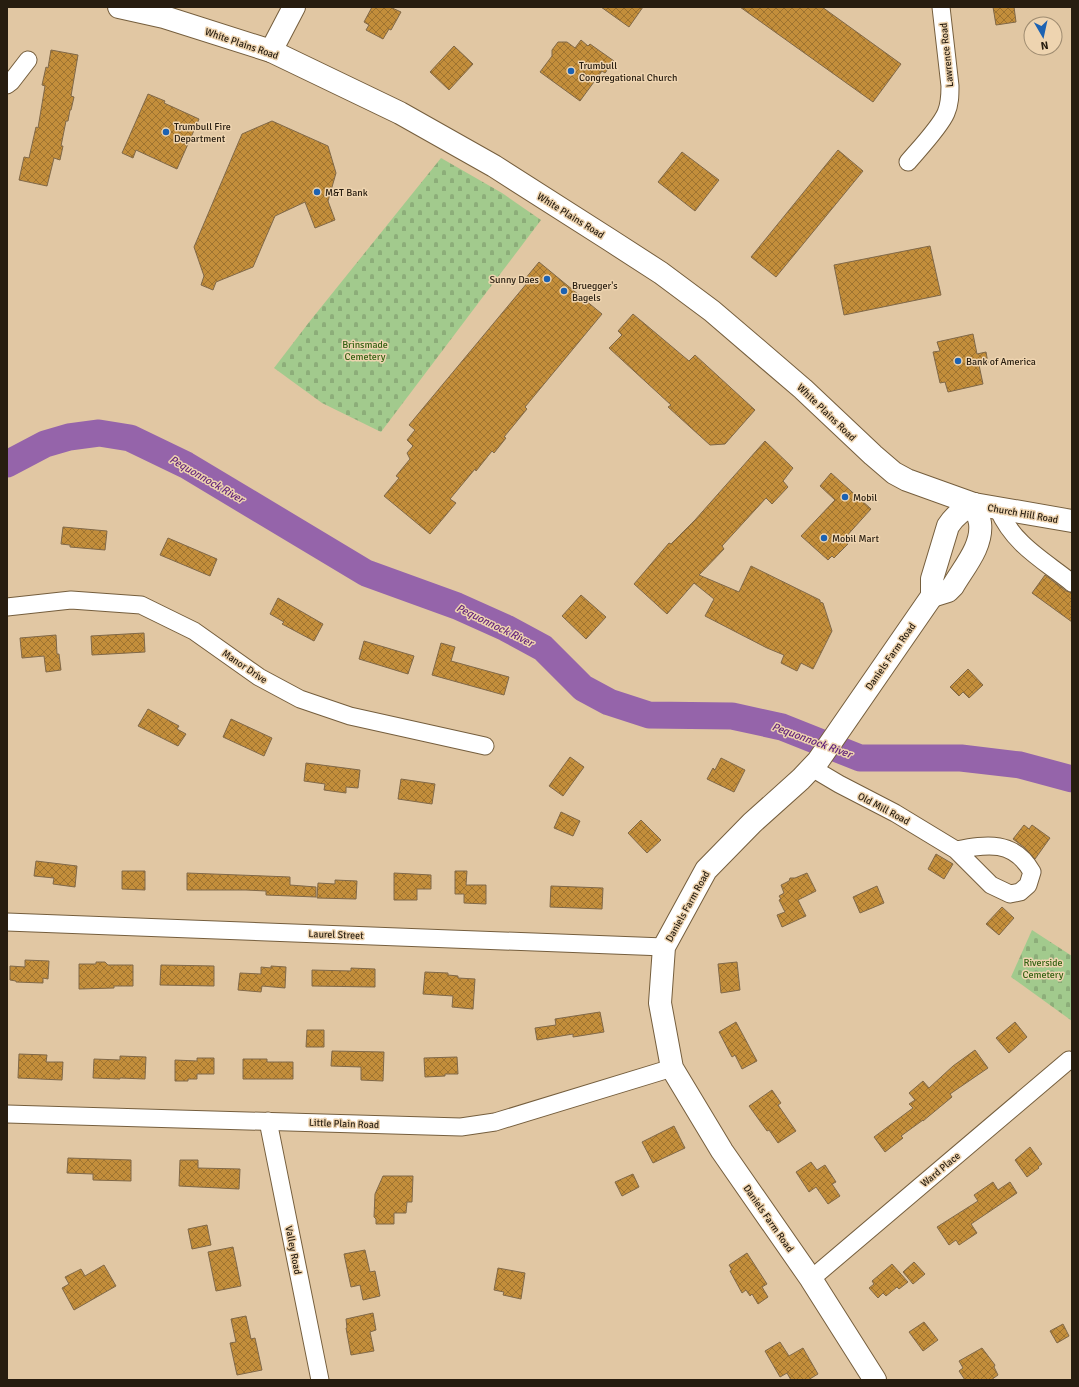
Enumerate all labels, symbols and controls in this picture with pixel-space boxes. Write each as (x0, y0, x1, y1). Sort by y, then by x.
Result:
north arrow (1023, 16, 1063, 56)
street label: Lawrence Road (938, 22, 956, 88)
street label: White Plains Road (203, 26, 280, 62)
text: N (1040, 38, 1049, 52)
place label: Trumbull Congregational Church (579, 60, 677, 84)
marker: Trumbull Congregational Church (566, 66, 576, 76)
place label: Trumbull Fire Department (174, 121, 231, 145)
marker: Trumbull Fire Department (161, 127, 171, 137)
marker: M&T Bank (312, 187, 322, 197)
place label: M&T Bank (325, 187, 368, 199)
street label: White Plains Road (535, 190, 606, 241)
place label: Sunny Daes (490, 274, 540, 286)
marker: Sunny Daes (542, 274, 552, 284)
place label: Bruegger's Bagels (572, 280, 618, 304)
marker: Bruegger's Bagels (559, 286, 569, 296)
park label: Brinsmade Cemetery (342, 339, 388, 363)
marker: Bank of America (953, 356, 963, 366)
place label: Bank of America (966, 356, 1036, 368)
street label: White Plains Road (794, 382, 858, 444)
water label: Pequonnock River (167, 453, 248, 507)
marker: Mobil (840, 492, 850, 502)
place label: Mobil (853, 492, 877, 504)
street label: Church Hill Road (987, 502, 1059, 526)
marker: Mobil Mart (819, 533, 829, 543)
place label: Mobil Mart (832, 533, 879, 545)
water label: Pequonnock River (454, 601, 537, 650)
street label: Daniels Farm Road (863, 621, 918, 693)
street label: Manor Drive (220, 647, 269, 686)
water label: Pequonnock River (770, 720, 855, 762)
street label: Old Mill Road (856, 790, 912, 828)
street label: Daniels Farm Road (663, 869, 712, 944)
street label: Laurel Street (308, 928, 364, 942)
park label: Riverside Cemetery (1023, 957, 1064, 981)
street label: Little Plain Road (309, 1117, 379, 1131)
street label: Ward Place (919, 1150, 963, 1190)
street label: Daniels Farm Road (741, 1183, 796, 1255)
street label: Valley Road (282, 1225, 304, 1276)

